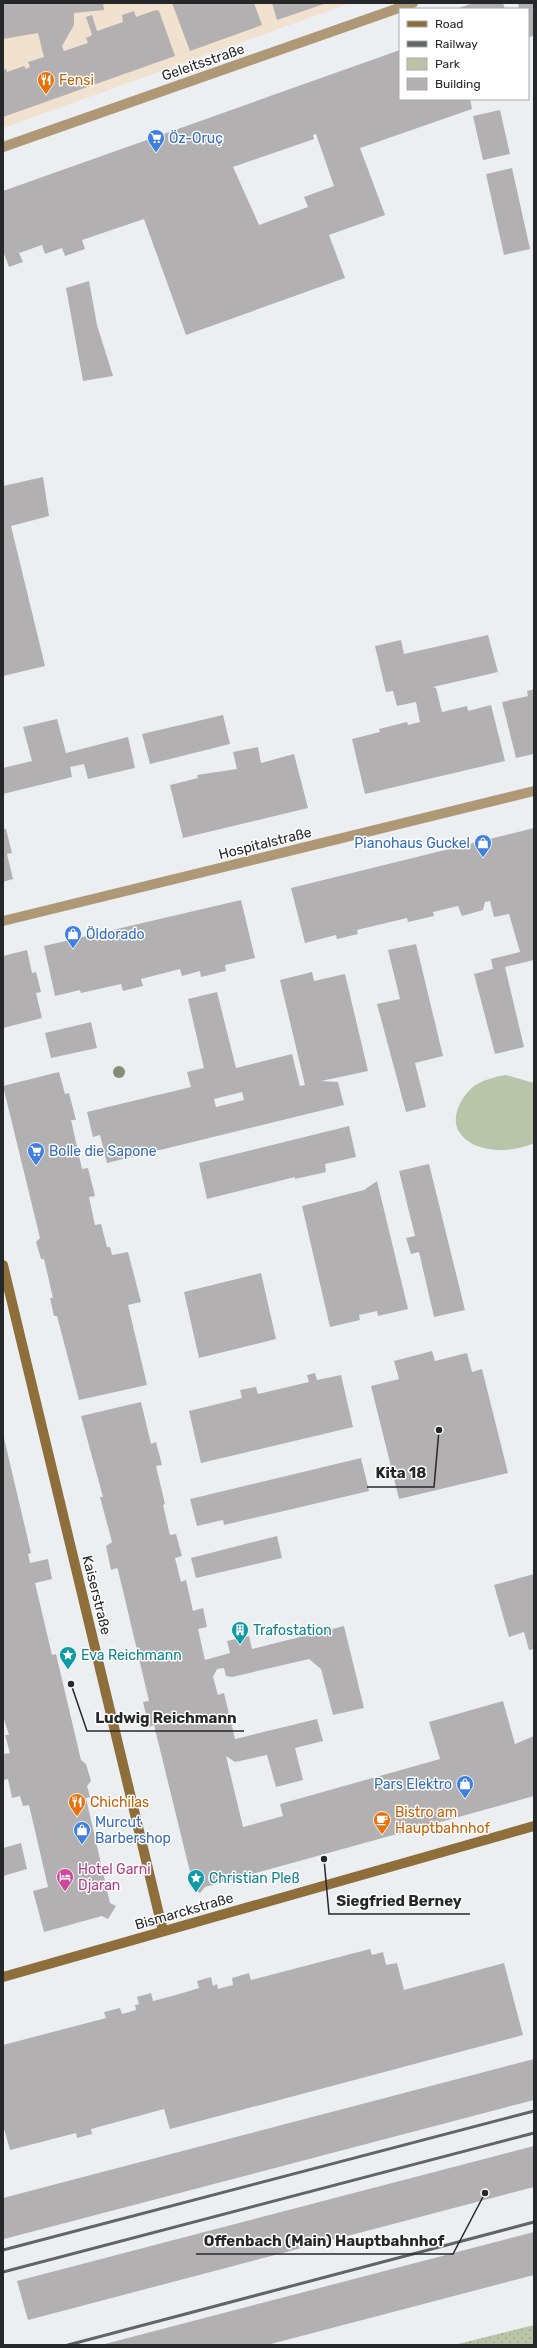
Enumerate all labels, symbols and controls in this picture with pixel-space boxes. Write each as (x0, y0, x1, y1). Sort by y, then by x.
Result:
legend (399, 8, 529, 100)
text: Road (435, 17, 463, 31)
text: Railway (435, 37, 478, 51)
street label: Geleitsstraße (160, 40, 247, 85)
text: Park (435, 57, 461, 71)
restaurant icon: Fensi (36, 70, 56, 95)
place label: Fensi (59, 72, 94, 89)
text: Building (435, 77, 481, 91)
supermarket icon: Öz-Oruç (146, 128, 166, 153)
place label: Öz-Oruç (169, 130, 223, 147)
street label: Hospitalstraße (217, 824, 313, 863)
shop icon: Pianohaus Guckel (473, 833, 493, 858)
place label: Pianohaus Guckel (354, 835, 470, 852)
shop icon: Öldorado (63, 924, 83, 949)
place label: Öldorado (86, 926, 145, 943)
supermarket icon: Bolle die Sapone (26, 1141, 46, 1166)
place label: Bolle die Sapone (49, 1143, 157, 1160)
callout: Kita 18 (367, 1460, 434, 1487)
text: Kita 18 (376, 1464, 426, 1482)
street label: Kaiserstraße (78, 1554, 115, 1637)
building icon: Trafostation (230, 1620, 250, 1645)
place label: Trafostation (253, 1622, 332, 1639)
place icon: Eva Reichmann (58, 1645, 78, 1670)
place label: Eva Reichmann (81, 1647, 182, 1664)
callout: Ludwig Reichmann (87, 1704, 244, 1731)
text: Ludwig Reichmann (95, 1709, 237, 1727)
shop icon: Pars Elektro (455, 1774, 475, 1799)
place label: Pars Elektro (374, 1776, 452, 1793)
restaurant icon: Chichilas (67, 1792, 87, 1817)
place label: Chichilas (90, 1794, 149, 1811)
place label: Bistro am Hauptbahnhof (395, 1804, 490, 1837)
cafe icon: Bistro am Hauptbahnhof (372, 1810, 392, 1835)
place label: Murcut Barbershop (95, 1814, 171, 1847)
shop icon: Murcut Barbershop (72, 1820, 92, 1845)
place label: Hotel Garni Djaran (78, 1861, 151, 1894)
hotel icon: Hotel Garni Djaran (55, 1867, 75, 1892)
place icon: Christian Pleß (186, 1868, 206, 1893)
place label: Christian Pleß (209, 1870, 300, 1887)
callout: Siegfried Berney (329, 1887, 470, 1914)
street label: Bismarckstraße (133, 1889, 235, 1934)
text: Siegfried Berney (336, 1892, 462, 1910)
callout: Offenbach (Main) Hauptbahnhof (196, 2227, 453, 2254)
text: Offenbach (Main) Hauptbahnhof (204, 2232, 445, 2250)

